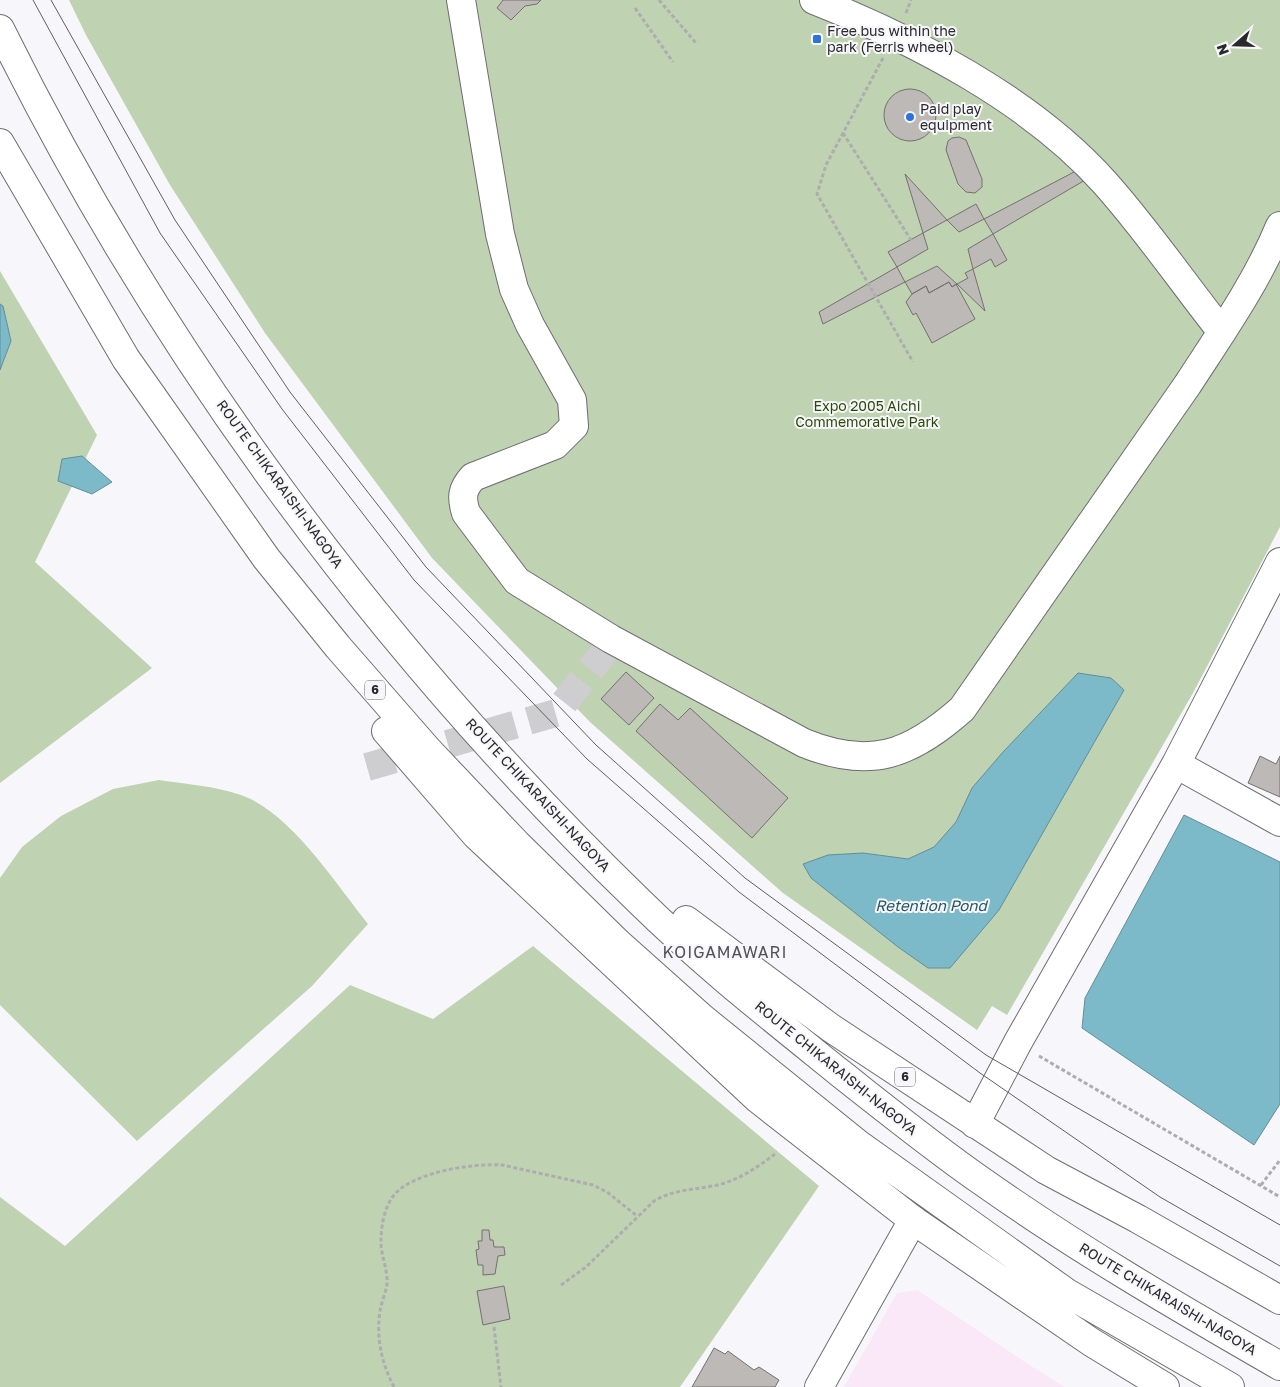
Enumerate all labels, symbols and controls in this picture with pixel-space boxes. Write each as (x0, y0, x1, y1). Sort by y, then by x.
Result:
north arrow (1210, 20, 1260, 70)
place label: Free bus within the park (Ferris wheel) (827, 22, 956, 55)
marker: Free bus within the park (Ferris wheel) (811, 33, 823, 45)
text: N (1213, 42, 1232, 58)
place label: Paid play equipment (920, 100, 992, 133)
marker: Paid play equipment (904, 111, 916, 123)
street label: ROUTE CHIKARAISHI-NAGOYA (214, 396, 348, 572)
park label: Expo 2005 Aichi Commemorative Park (795, 397, 939, 430)
road number: 6 (365, 680, 385, 700)
street label: ROUTE CHIKARAISHI-NAGOYA (463, 714, 614, 875)
water label: Retention Pond (875, 896, 989, 914)
district label: KOIGAMAWARI (663, 942, 787, 962)
street label: ROUTE CHIKARAISHI-NAGOYA (752, 997, 921, 1139)
road number: 6 (895, 1068, 915, 1086)
street label: ROUTE CHIKARAISHI-NAGOYA (1077, 1239, 1261, 1359)

